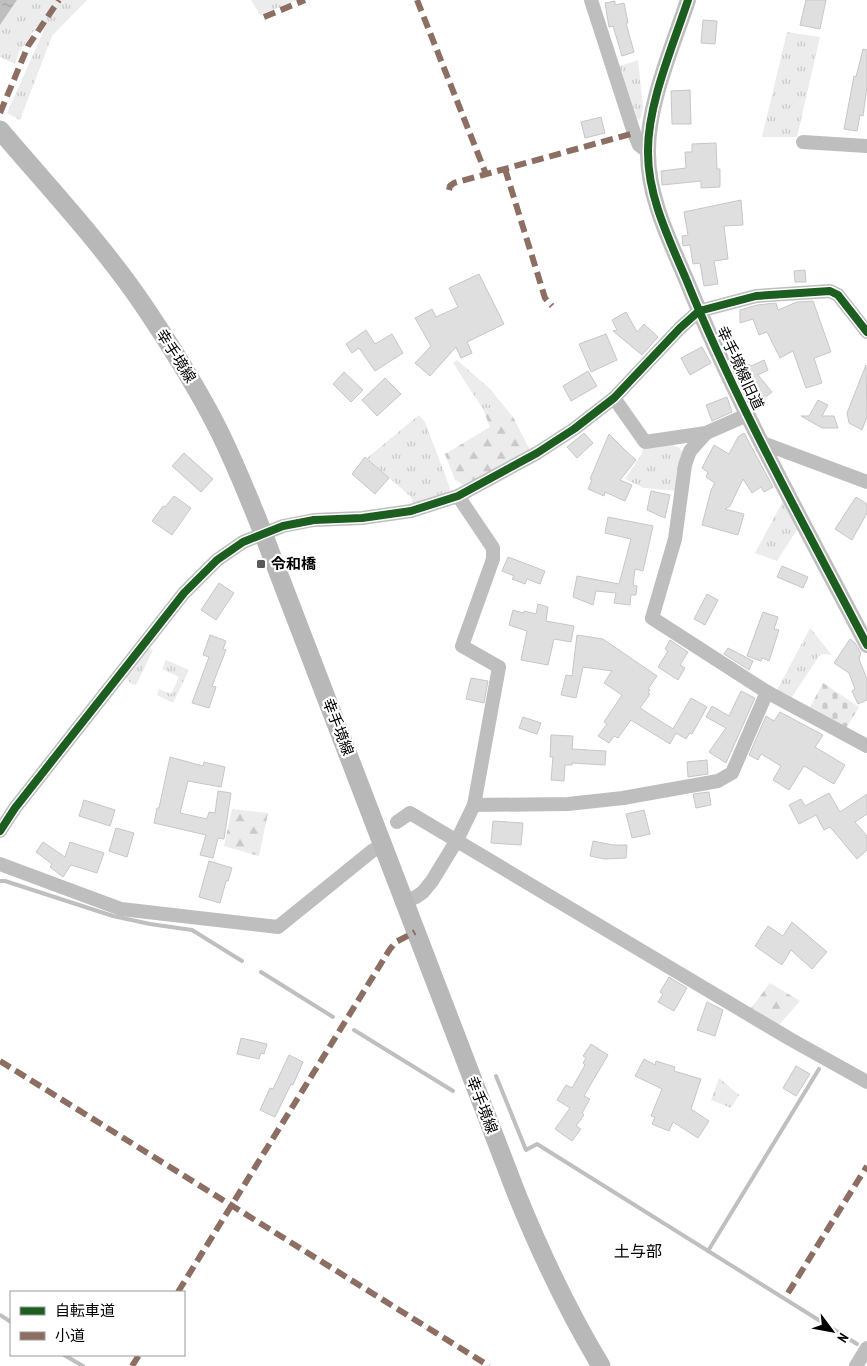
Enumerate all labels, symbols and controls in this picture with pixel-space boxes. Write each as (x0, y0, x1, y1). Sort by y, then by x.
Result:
street label: 幸手境線旧道 (713, 323, 768, 413)
street label: 幸手境線 (152, 325, 200, 386)
place label: 令和橋 (271, 554, 317, 573)
marker: 令和橋 (255, 558, 267, 570)
street label: 幸手境線 (319, 695, 358, 758)
street label: 幸手境線 (463, 1073, 502, 1136)
district label: 土与部 (614, 1241, 662, 1261)
legend (10, 1291, 185, 1356)
text: 自転車道 (55, 1301, 115, 1320)
north arrow (807, 1306, 857, 1356)
text: 小道 (55, 1326, 85, 1345)
text: N (833, 1330, 853, 1346)

